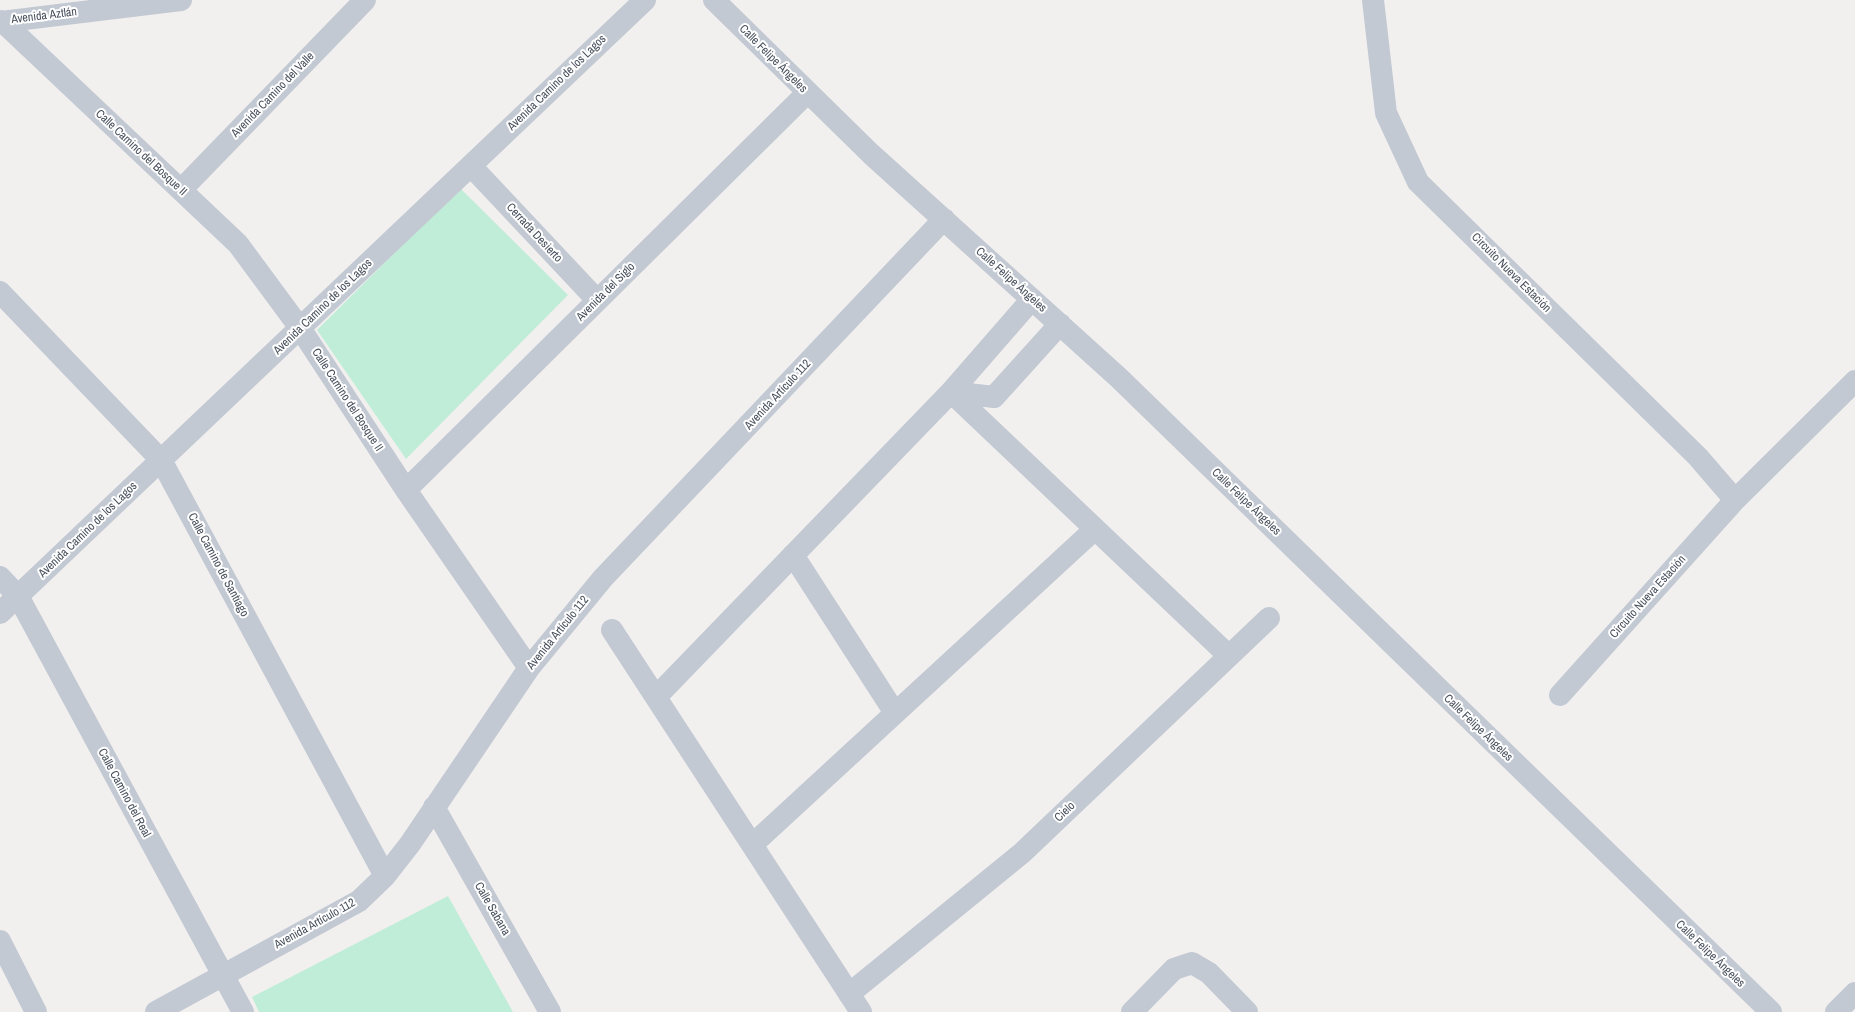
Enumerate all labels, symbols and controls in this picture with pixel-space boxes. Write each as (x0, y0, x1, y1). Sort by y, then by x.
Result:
street label: Avenida Aztlán (10, 5, 78, 27)
street label: Calle Felipe Ángeles (736, 22, 810, 96)
street label: Avenida Camino de los Lagos (505, 32, 609, 134)
street label: Avenida Camino del Valle (229, 49, 317, 141)
street label: Calle Camino del Bosque II (92, 107, 190, 199)
street label: Cerrada Desierto (503, 200, 565, 266)
street label: Circuito Nueva Estación (1468, 230, 1554, 316)
street label: Calle Felipe Ángeles (973, 244, 1049, 316)
street label: Avenida Camino de los Lagos (271, 256, 375, 358)
street label: Avenida del Siglo (574, 260, 638, 324)
street label: Calle Camino del Bosque II (308, 346, 386, 454)
street label: Avenida Artículo 112 (742, 357, 814, 433)
street label: Calle Felipe Ángeles (1209, 465, 1283, 539)
street label: Avenida Camino de los Lagos (36, 479, 140, 581)
street label: Calle Camino de Santiago (185, 511, 251, 619)
street label: Circuito Nueva Estación (1607, 553, 1689, 641)
street label: Avenida Artículo 112 (524, 593, 592, 673)
street label: Calle Felipe Ángeles (1441, 691, 1515, 765)
street label: Calle Camino del Real (95, 746, 153, 840)
street label: Cielo (1052, 799, 1078, 825)
street label: Calle Sabana (471, 880, 513, 938)
street label: Avenida Artículo 112 (272, 896, 358, 952)
street label: Calle Felipe Ángeles (1673, 917, 1747, 991)

